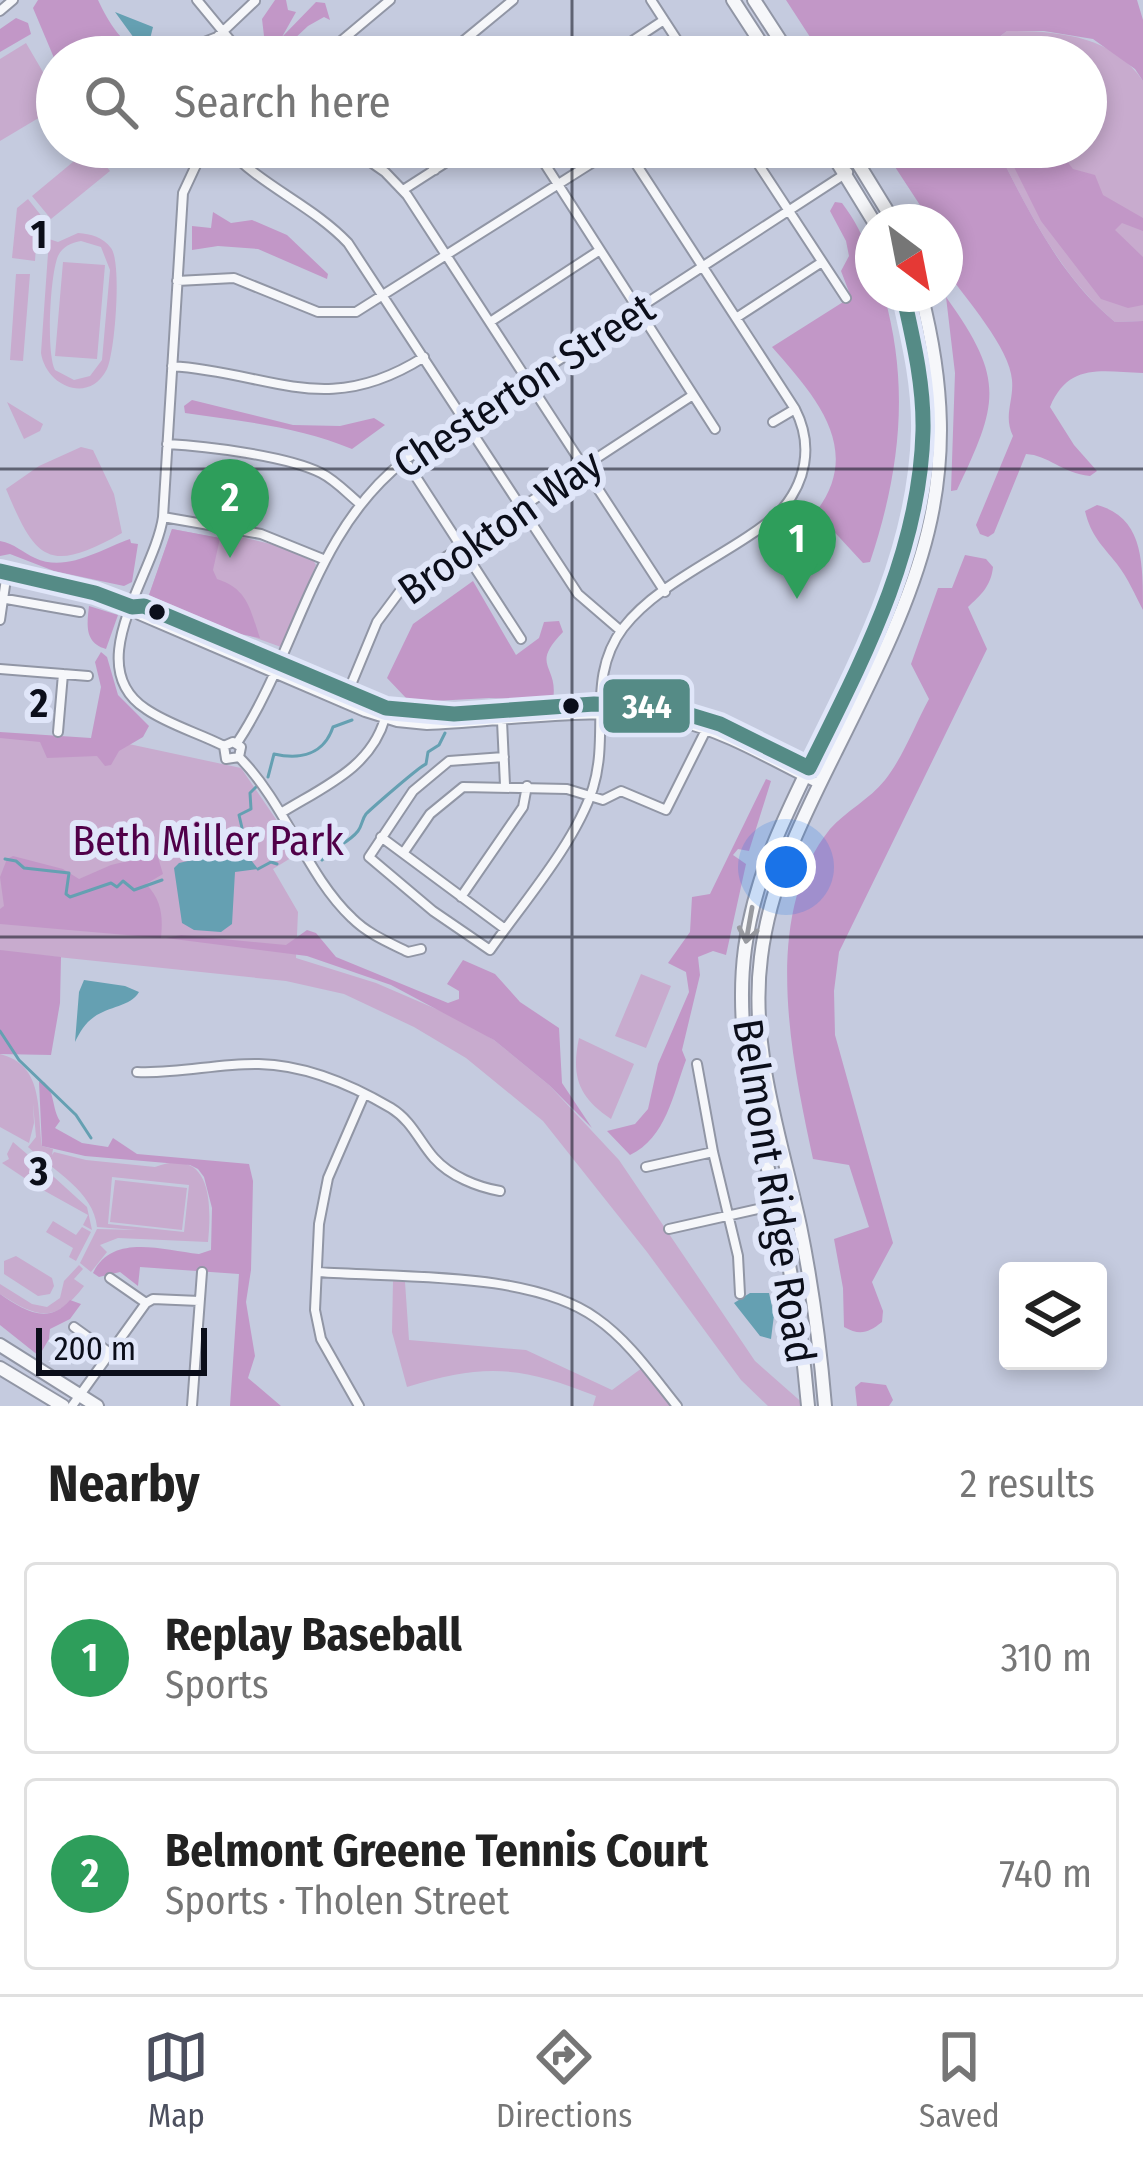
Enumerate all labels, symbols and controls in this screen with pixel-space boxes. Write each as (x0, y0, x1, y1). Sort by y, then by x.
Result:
search box (36, 36, 1107, 168)
icon: search (78, 69, 144, 135)
text: Search here (174, 75, 391, 129)
north arrow (855, 204, 963, 312)
text: 1 (31, 212, 47, 258)
street label: Chesterton Street (384, 283, 664, 489)
street label: Brookton Way (389, 439, 611, 615)
pin: 2 (191, 459, 269, 558)
pin: 1 (758, 500, 836, 599)
unlabelled marker (146, 601, 168, 623)
line badge: 344 (601, 677, 692, 735)
text: 2 (29, 681, 48, 727)
text: 344 (621, 687, 672, 727)
unlabelled marker (560, 695, 582, 717)
park label: Beth Miller Park (72, 816, 344, 866)
your location (756, 837, 816, 897)
one-way arrow (737, 905, 759, 944)
street label: Belmont Ridge Road (722, 1015, 826, 1367)
text: 3 (29, 1149, 48, 1195)
map controls (999, 1262, 1107, 1370)
button: layers (999, 1262, 1107, 1370)
scale bar (36, 1322, 207, 1375)
text: 200 m (54, 1329, 136, 1369)
text: Nearby (48, 1453, 200, 1515)
text: 2 results (960, 1461, 1095, 1507)
text: Replay Baseball (165, 1608, 462, 1662)
text: 1 (82, 1635, 98, 1681)
text: 310 m (1001, 1635, 1092, 1681)
text: Sports (165, 1662, 269, 1708)
text: Belmont Greene Tennis Court (165, 1824, 708, 1878)
text: 2 (81, 1851, 99, 1897)
text: 740 m (999, 1851, 1092, 1897)
text: Sports · Tholen Street (165, 1878, 509, 1924)
tab: Map (143, 2024, 209, 2136)
tab: Directions (496, 2024, 632, 2136)
tab: Saved (919, 2024, 1000, 2136)

